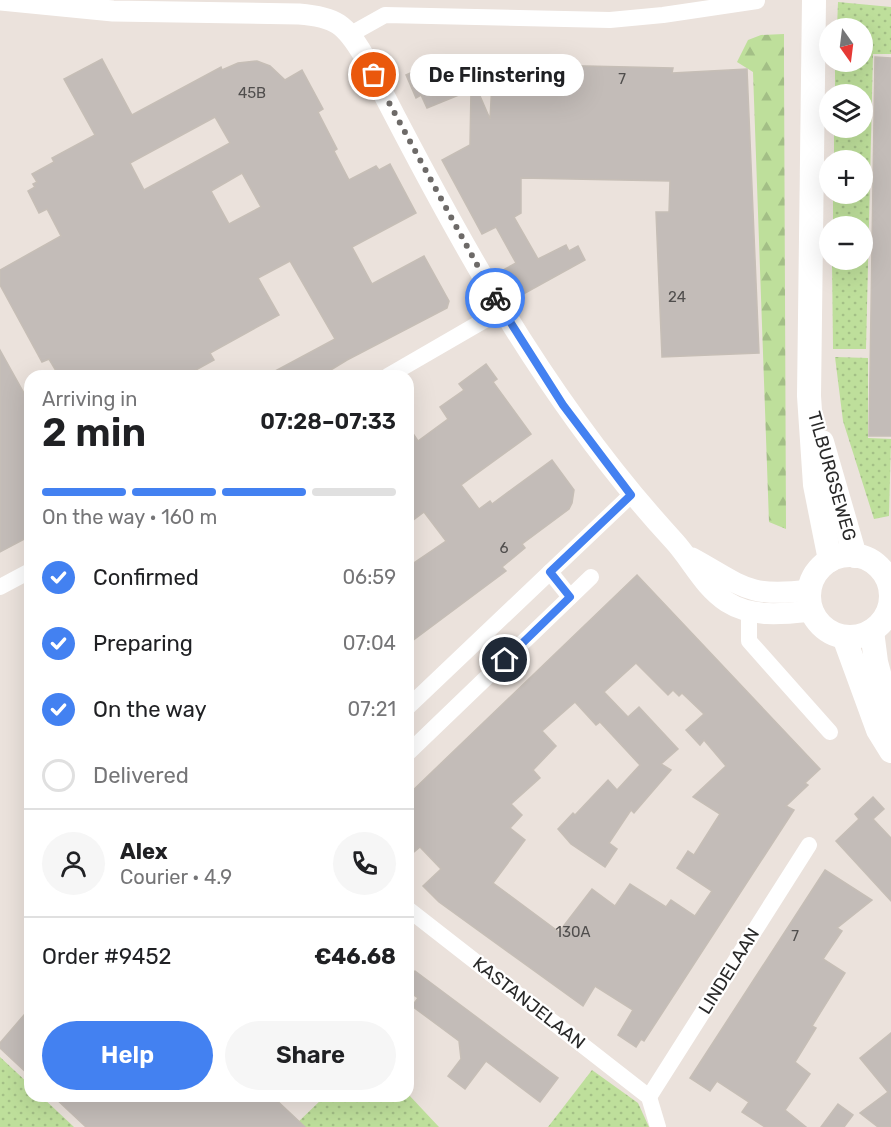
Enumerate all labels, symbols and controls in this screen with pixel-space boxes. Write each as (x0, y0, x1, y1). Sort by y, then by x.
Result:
north arrow (819, 18, 873, 72)
map controls (819, 18, 873, 270)
pin (348, 49, 399, 100)
callout: De Flinstering (410, 54, 584, 96)
icon: bag (357, 58, 390, 91)
text: De Flinstering (429, 63, 565, 87)
house number: 7 (618, 70, 626, 88)
house number: 45B (238, 84, 266, 102)
button: layers (819, 84, 873, 138)
button: + (819, 150, 873, 204)
button: − (819, 216, 873, 270)
courier (465, 268, 525, 328)
icon: bike (479, 282, 512, 315)
house number: 24 (668, 288, 686, 306)
text: Arriving in (42, 387, 137, 411)
text: 07:28–07:33 (260, 408, 396, 435)
street label: TILBURGSEWEG (803, 409, 861, 543)
text: 2 min (42, 410, 146, 456)
text: On the way · 160 m (42, 505, 217, 529)
house number: 6 (499, 539, 509, 557)
icon: check (42, 561, 75, 594)
text: Confirmed (93, 564, 199, 591)
text: 06:59 (342, 565, 396, 589)
icon: check (42, 627, 75, 660)
text: Preparing (93, 630, 193, 657)
text: 07:04 (343, 631, 396, 655)
pin (479, 634, 530, 685)
icon: home (488, 643, 521, 676)
icon: check (42, 693, 75, 726)
text: On the way (93, 696, 207, 723)
text: 07:21 (348, 697, 396, 721)
text: Delivered (93, 762, 189, 789)
button: person (42, 832, 105, 895)
button: phone (333, 832, 396, 895)
text: Alex (120, 838, 168, 865)
text: Courier · 4.9 (120, 865, 232, 889)
house number: 130A (556, 923, 590, 941)
street label: LINDELAAN (694, 924, 764, 1018)
house number: 7 (791, 927, 799, 945)
text: Order #9452 (42, 943, 171, 970)
text: €46.68 (314, 943, 396, 970)
street label: KASTANJELAAN (468, 952, 590, 1054)
button: Help (42, 1021, 213, 1090)
button: Share (225, 1021, 396, 1090)

